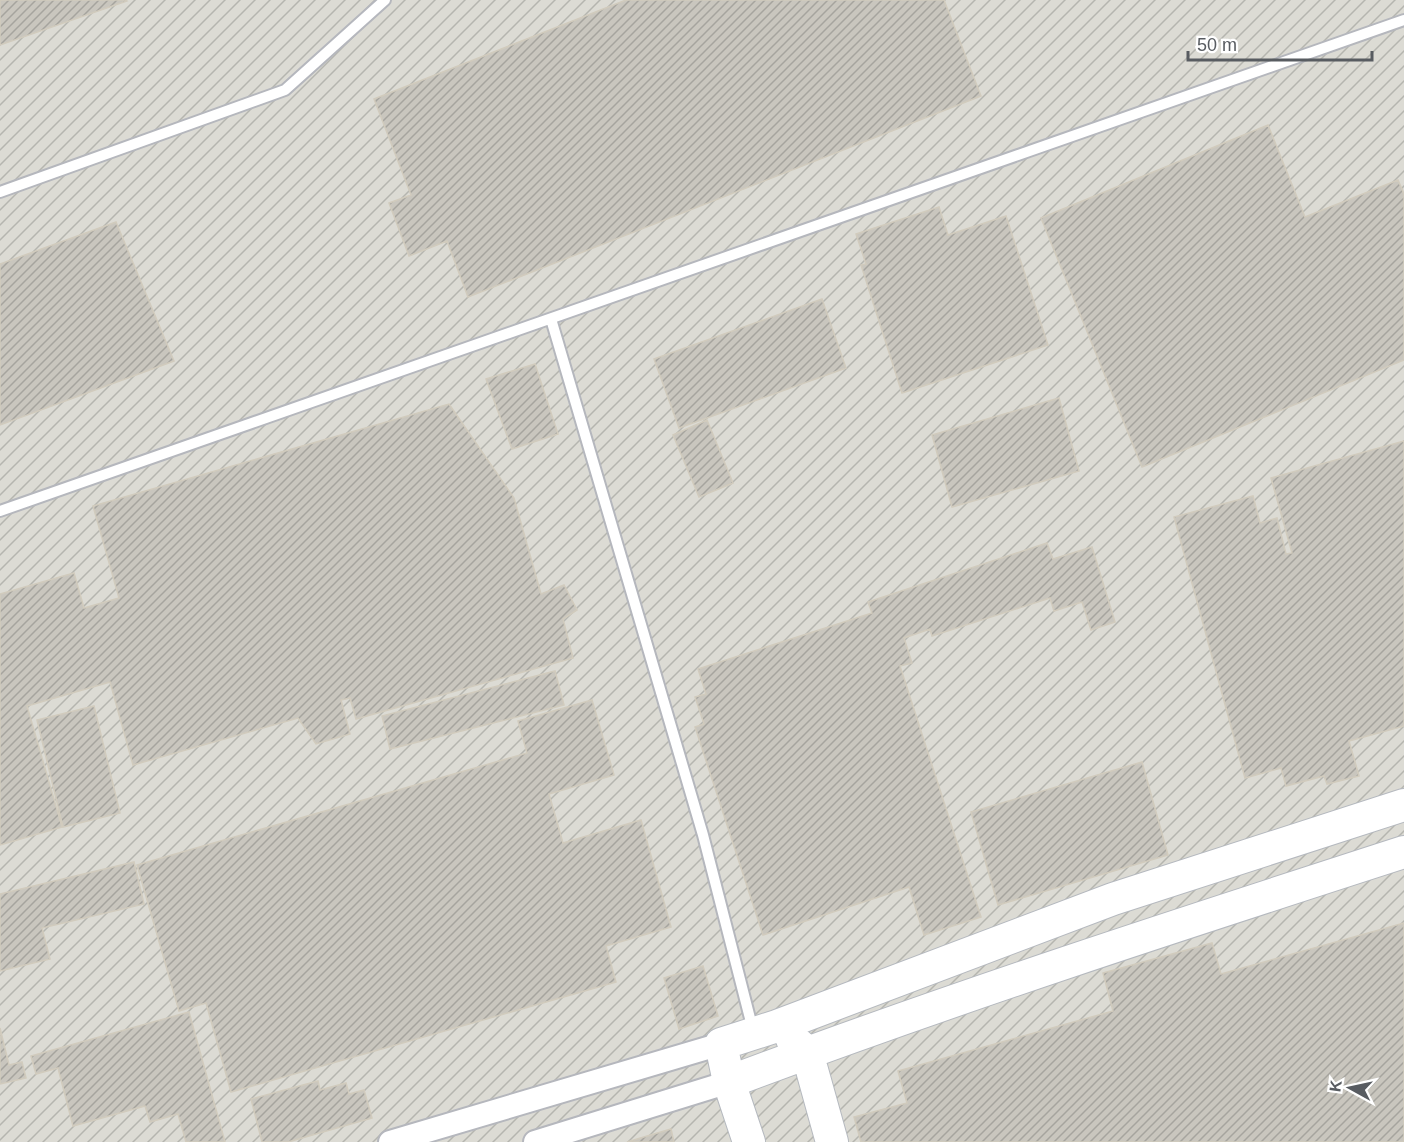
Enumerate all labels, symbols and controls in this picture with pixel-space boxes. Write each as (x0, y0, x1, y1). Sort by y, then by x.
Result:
scale bar (1188, 24, 1372, 62)
text: 50 m (1197, 35, 1237, 55)
north arrow (1320, 1058, 1380, 1118)
text: K (1326, 1079, 1345, 1093)

